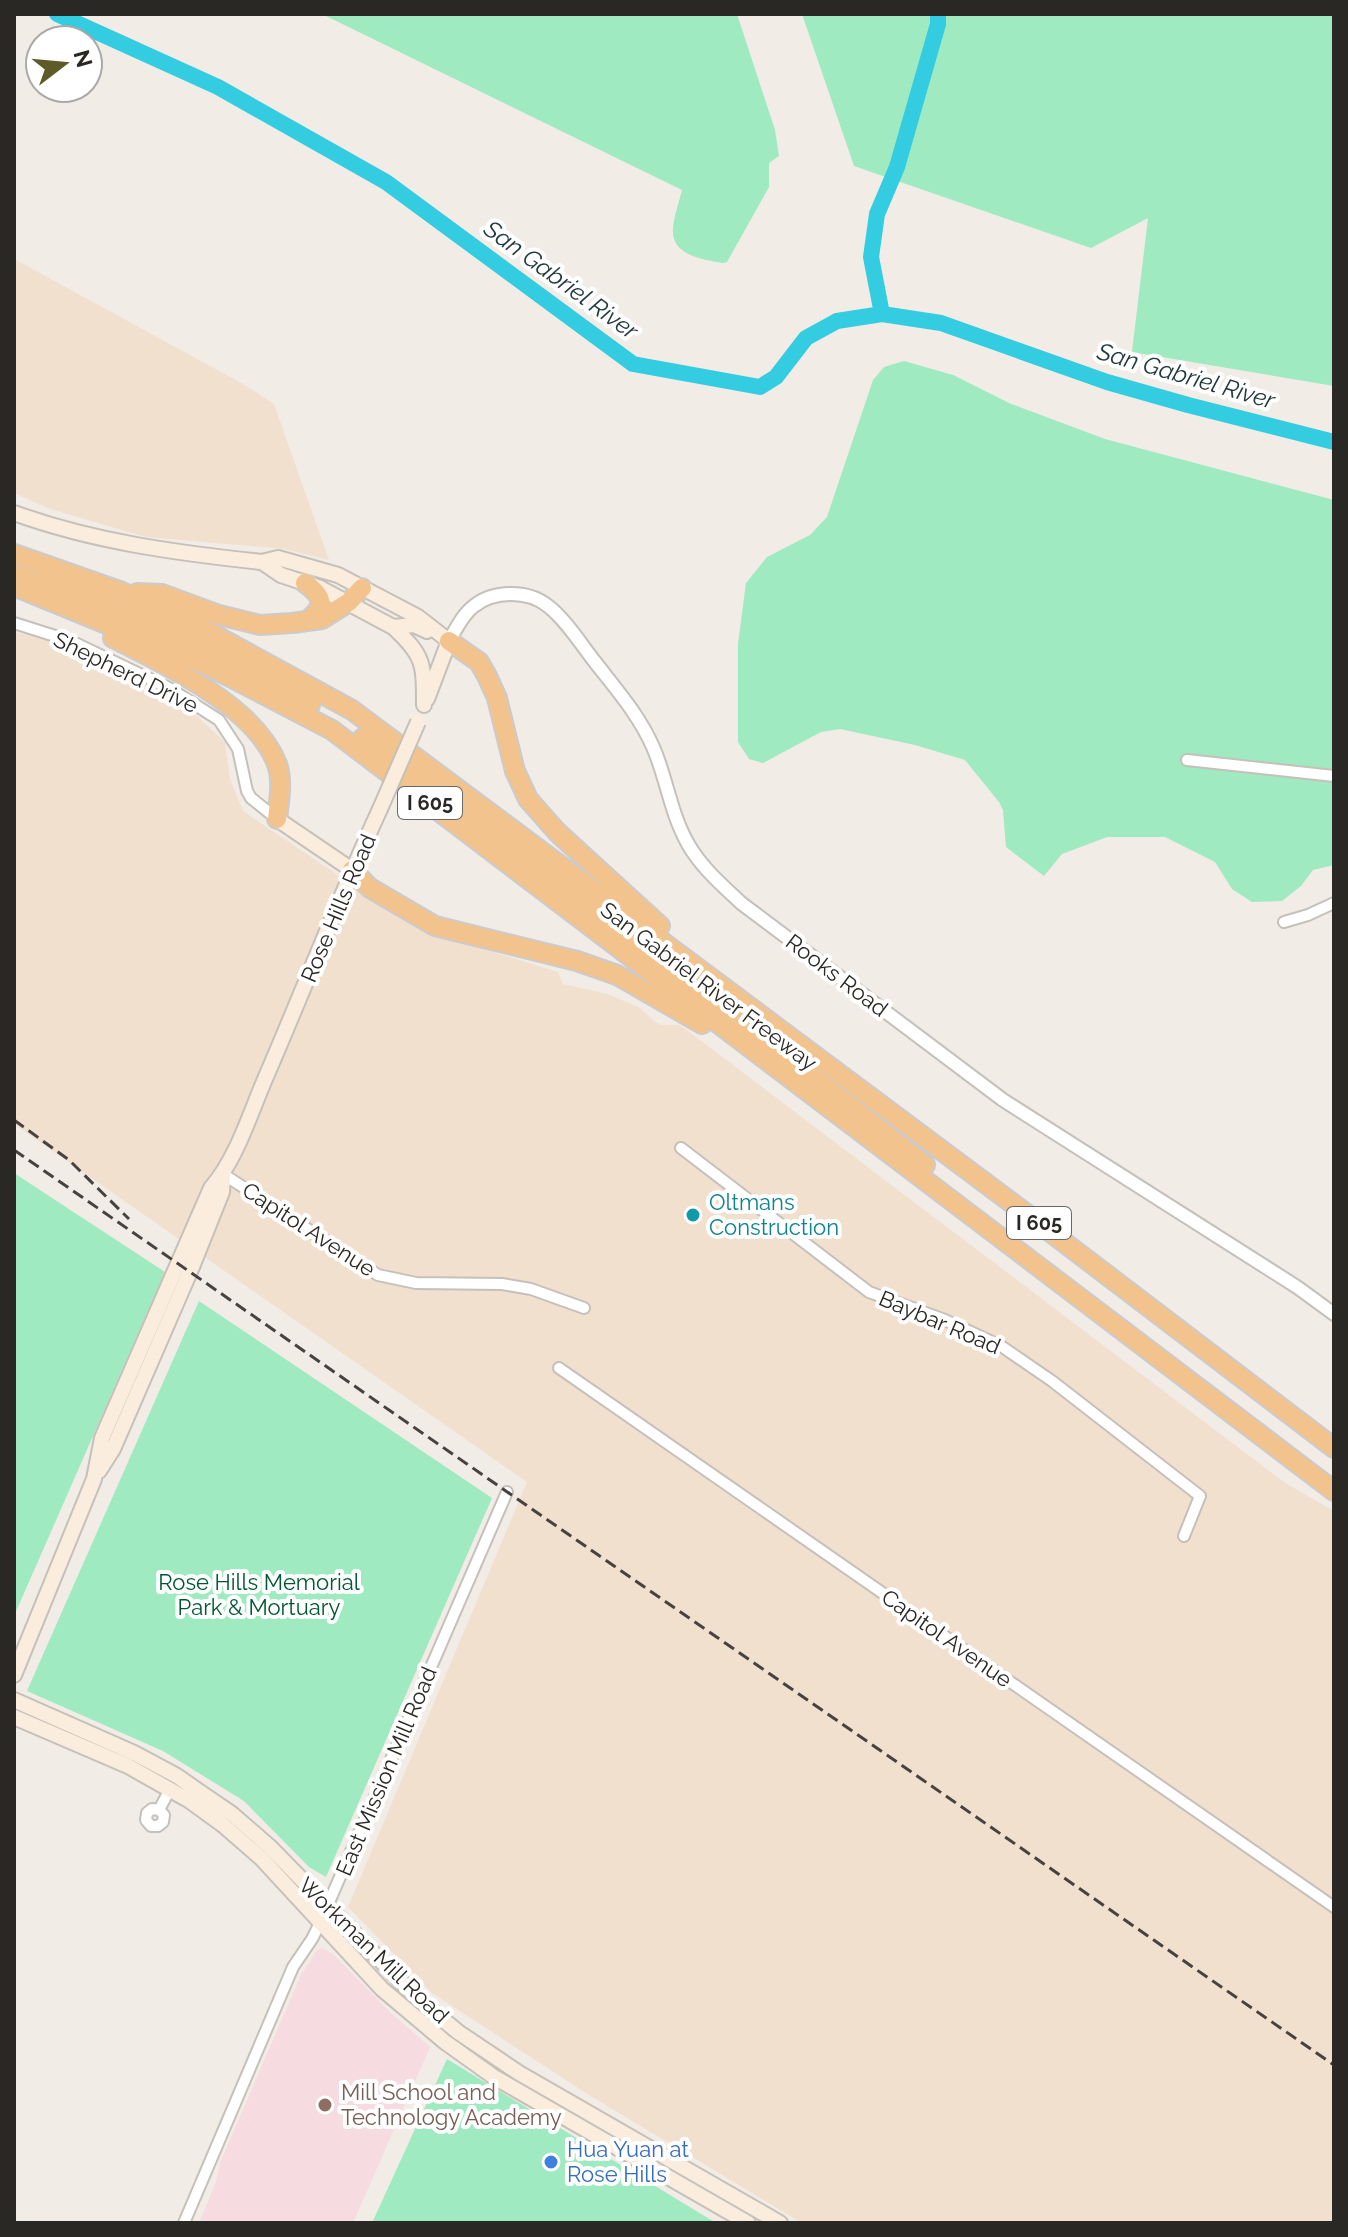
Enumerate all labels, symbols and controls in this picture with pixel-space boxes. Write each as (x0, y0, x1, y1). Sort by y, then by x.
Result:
north arrow (24, 24, 104, 104)
text: N (68, 47, 98, 70)
water label: San Gabriel River (478, 213, 645, 346)
water label: San Gabriel River (1093, 336, 1279, 415)
street label: Shepherd Drive (49, 626, 203, 718)
road number: I 605 (398, 787, 462, 819)
street label: Rose Hills Road (295, 830, 381, 986)
street label: San Gabriel River Freeway (596, 896, 822, 1076)
street label: Rooks Road (781, 928, 893, 1022)
street label: Capitol Avenue (238, 1176, 380, 1282)
place label: Oltmans Construction (709, 1189, 839, 1240)
marker: Oltmans Construction (684, 1206, 702, 1224)
road number: I 605 (1007, 1207, 1071, 1239)
street label: Baybar Road (875, 1285, 1005, 1359)
park label: Rose Hills Memorial Park & Mortuary (158, 1569, 360, 1620)
street label: Capitol Avenue (877, 1583, 1017, 1693)
street label: East Mission Mill Road (330, 1663, 442, 1879)
street label: Workman Mill Road (294, 1872, 454, 2028)
place label: Mill School and Technology Academy (341, 2079, 562, 2130)
marker: Mill School and Technology Academy (316, 2096, 334, 2114)
place label: Hua Yuan at Rose Hills (567, 2136, 690, 2187)
marker: Hua Yuan at Rose Hills (542, 2153, 560, 2171)

